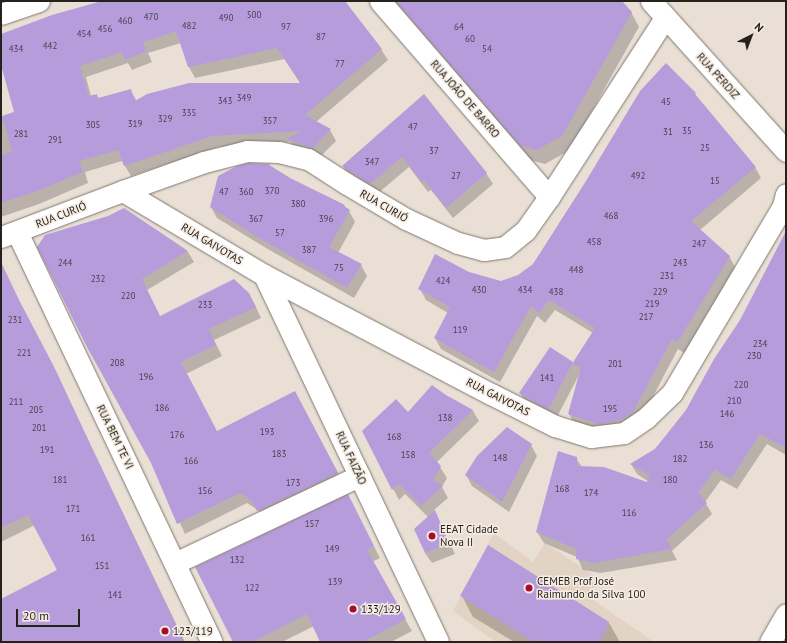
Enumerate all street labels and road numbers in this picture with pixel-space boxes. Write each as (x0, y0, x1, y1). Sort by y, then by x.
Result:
street label: RUA PERDIZ (694, 50, 742, 102)
street label: RUA JOÃO DE BARRO (427, 57, 503, 141)
street label: RUA CURIÓ (357, 187, 411, 225)
street label: RUA CURIÓ (34, 199, 88, 231)
street label: RUA GAIVOTAS (179, 220, 245, 268)
street label: RUA GAIVOTAS (464, 375, 532, 419)
street label: RUA BEM TE VI (93, 402, 137, 472)
street label: RUA FAIZÃO (333, 429, 369, 487)

